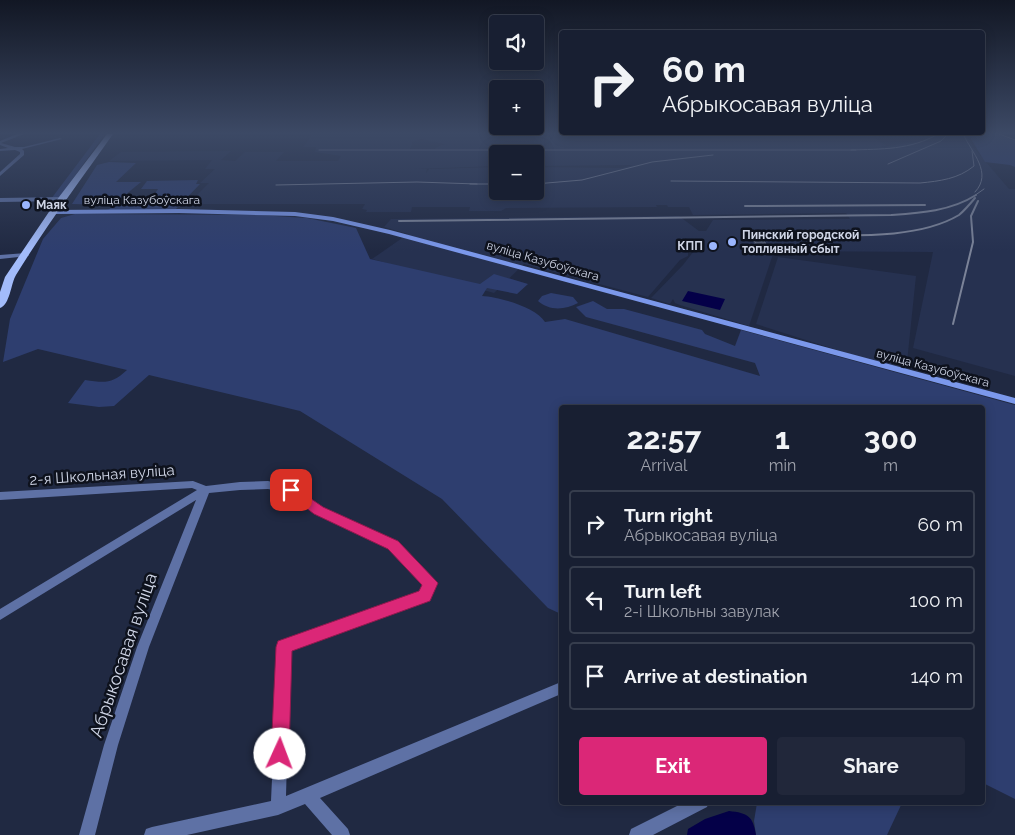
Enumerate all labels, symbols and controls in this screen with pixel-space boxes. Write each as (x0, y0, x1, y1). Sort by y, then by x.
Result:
map controls (489, 15, 544, 200)
button: sound (489, 15, 544, 70)
text: 60 m (662, 49, 746, 90)
icon: right (579, 50, 644, 115)
button: + (489, 80, 544, 135)
text: Абрыкосавая вуліца (662, 91, 873, 117)
button: − (489, 145, 544, 200)
street label: вуліца Казубоўскага (84, 193, 200, 207)
place label: Маяк (36, 198, 67, 212)
marker: Маяк (20, 199, 32, 211)
place label: Пинский городской топливный сбыт (742, 228, 859, 256)
marker: Пинский городской топливный сбыт (726, 236, 738, 248)
street label: вуліца Казубоўскага (485, 238, 601, 284)
place label: КПП (677, 239, 703, 253)
marker: КПП (707, 240, 719, 252)
street label: вуліца Казубоўскага (875, 346, 991, 390)
text: 22:57 (627, 421, 701, 456)
text: 1 (775, 421, 790, 456)
text: 300 (864, 421, 917, 456)
text: Arrival (640, 456, 687, 475)
text: min (769, 456, 796, 475)
text: m (883, 456, 898, 475)
street label: 2-я Школьная вуліца (29, 461, 175, 489)
pin (270, 469, 312, 511)
icon: arrive (277, 476, 305, 504)
text: Turn right (624, 504, 713, 526)
icon: right (581, 510, 609, 538)
text: 60 m (918, 513, 963, 535)
text: Абрыкосавая вуліца (624, 526, 777, 545)
street label: Абрыкосавая вуліца (85, 570, 161, 740)
text: Turn left (624, 580, 701, 602)
icon: left (581, 586, 609, 614)
text: 100 m (909, 589, 963, 611)
text: 2-і Школьны завулак (624, 602, 780, 621)
icon: arrive (581, 662, 609, 690)
text: Arrive at destination (624, 665, 808, 687)
text: 140 m (911, 665, 963, 687)
position arrow (253, 727, 305, 779)
button: Exit (579, 737, 767, 795)
button: Share (777, 737, 965, 795)

